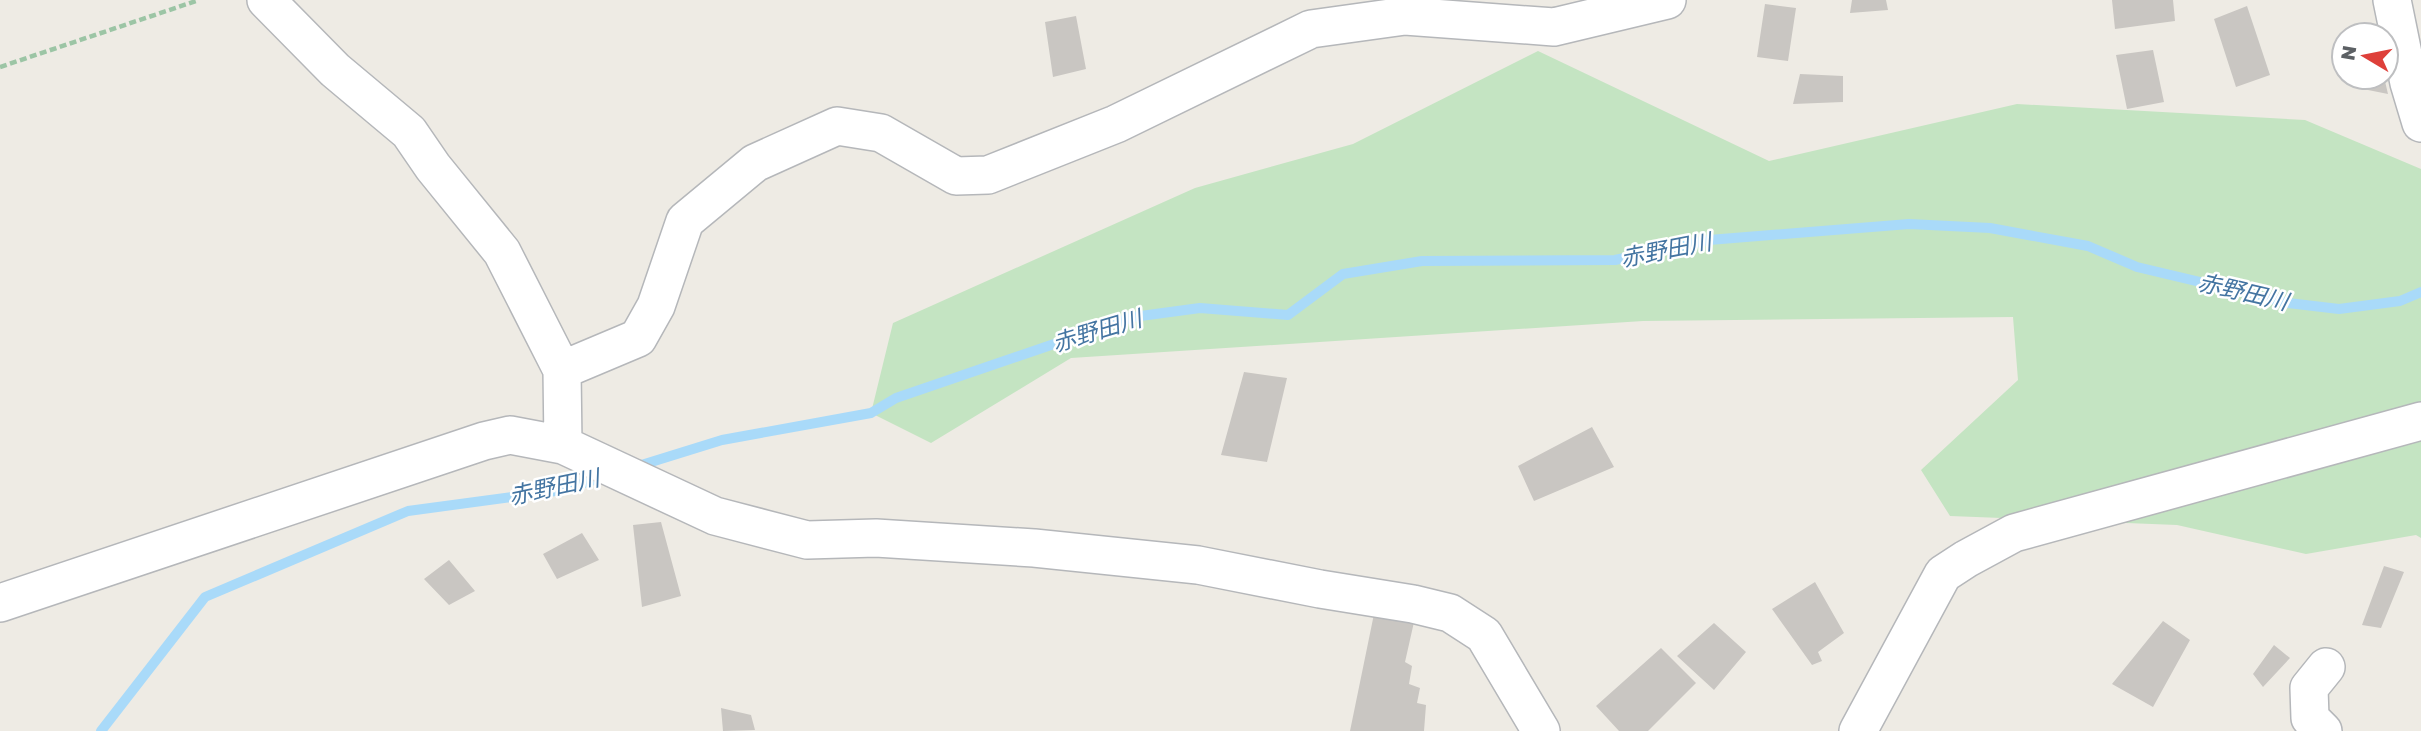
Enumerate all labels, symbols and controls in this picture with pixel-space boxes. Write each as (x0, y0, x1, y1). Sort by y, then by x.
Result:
north arrow (2330, 21, 2400, 91)
text: N (2335, 44, 2360, 62)
water label: 赤野田川 (1618, 226, 1717, 272)
water label: 赤野田川 (2195, 267, 2294, 316)
water label: 赤野田川 (1049, 302, 1148, 357)
water label: 赤野田川 (506, 462, 605, 509)

